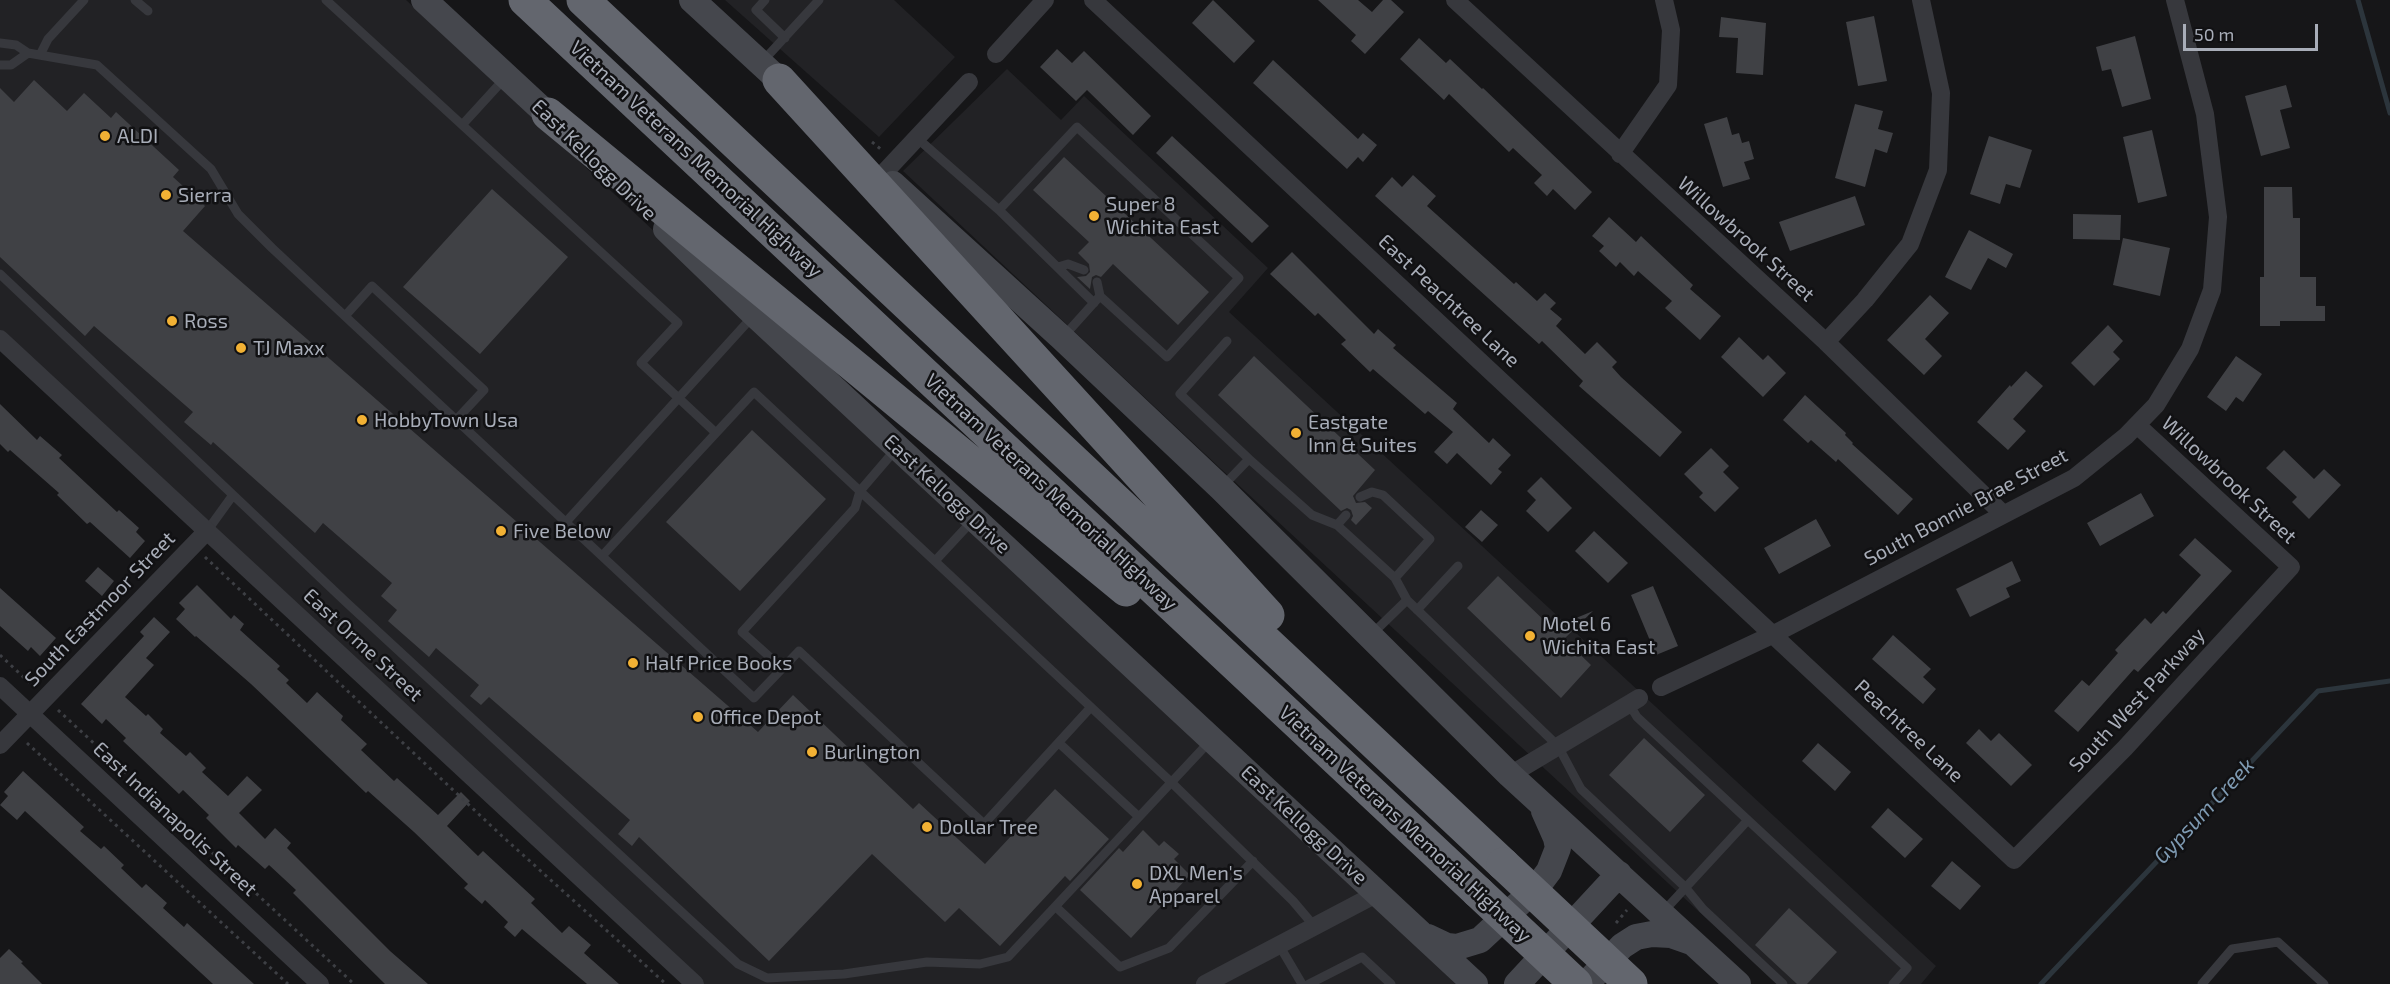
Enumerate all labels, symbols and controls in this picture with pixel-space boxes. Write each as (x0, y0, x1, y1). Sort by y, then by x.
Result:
scale bar (2186, 12, 2321, 50)
text: 50 m (2194, 23, 2234, 45)
street label: Vietnam Veterans Memorial Highway (565, 35, 827, 283)
street label: East Kellogg Drive (527, 94, 661, 226)
place label: ALDI (117, 124, 158, 148)
marker: ALDI (98, 129, 112, 143)
street label: Willowbrook Street (1673, 171, 1819, 307)
place label: Sierra (178, 183, 232, 207)
marker: Sierra (159, 188, 173, 202)
place label: Super 8 Wichita East (1106, 192, 1219, 239)
marker: Super 8 Wichita East (1087, 209, 1101, 223)
street label: East Peachtree Lane (1373, 229, 1525, 373)
place label: Ross (184, 309, 228, 333)
marker: Ross (165, 314, 179, 328)
place label: TJ Maxx (253, 336, 325, 360)
marker: TJ Maxx (234, 341, 248, 355)
street label: Vietnam Veterans Memorial Highway (920, 368, 1182, 616)
place label: HobbyTown Usa (374, 408, 518, 432)
place label: Eastgate Inn & Suites (1308, 410, 1417, 457)
street label: Willowbrook Street (2157, 411, 2301, 549)
marker: HobbyTown Usa (355, 413, 369, 427)
marker: Eastgate Inn & Suites (1289, 426, 1303, 440)
street label: East Kellogg Drive (879, 429, 1015, 559)
street label: South Bonnie Brae Street (1860, 443, 2072, 571)
place label: Five Below (513, 519, 611, 543)
marker: Five Below (494, 524, 508, 538)
street label: South Eastmoor Street (20, 527, 180, 691)
street label: East Orme Street (298, 584, 428, 706)
place label: Motel 6 Wichita East (1542, 612, 1655, 659)
street label: South West Parkway (2064, 623, 2210, 777)
marker: Motel 6 Wichita East (1523, 629, 1537, 643)
place label: Half Price Books (645, 651, 792, 675)
marker: Half Price Books (626, 656, 640, 670)
street label: Peachtree Lane (1850, 675, 1968, 787)
street label: Vietnam Veterans Memorial Highway (1274, 700, 1536, 948)
place label: Office Depot (710, 705, 821, 729)
marker: Office Depot (691, 710, 705, 724)
street label: East Indianapolis Street (88, 737, 262, 901)
place label: Burlington (824, 740, 920, 764)
marker: Burlington (805, 745, 819, 759)
water label: Gypsum Creek (2149, 753, 2259, 869)
street label: East Kellogg Drive (1236, 760, 1372, 890)
place label: Dollar Tree (939, 815, 1038, 839)
marker: Dollar Tree (920, 820, 934, 834)
place label: DXL Men's Apparel (1149, 861, 1243, 908)
marker: DXL Men's Apparel (1130, 877, 1144, 891)

